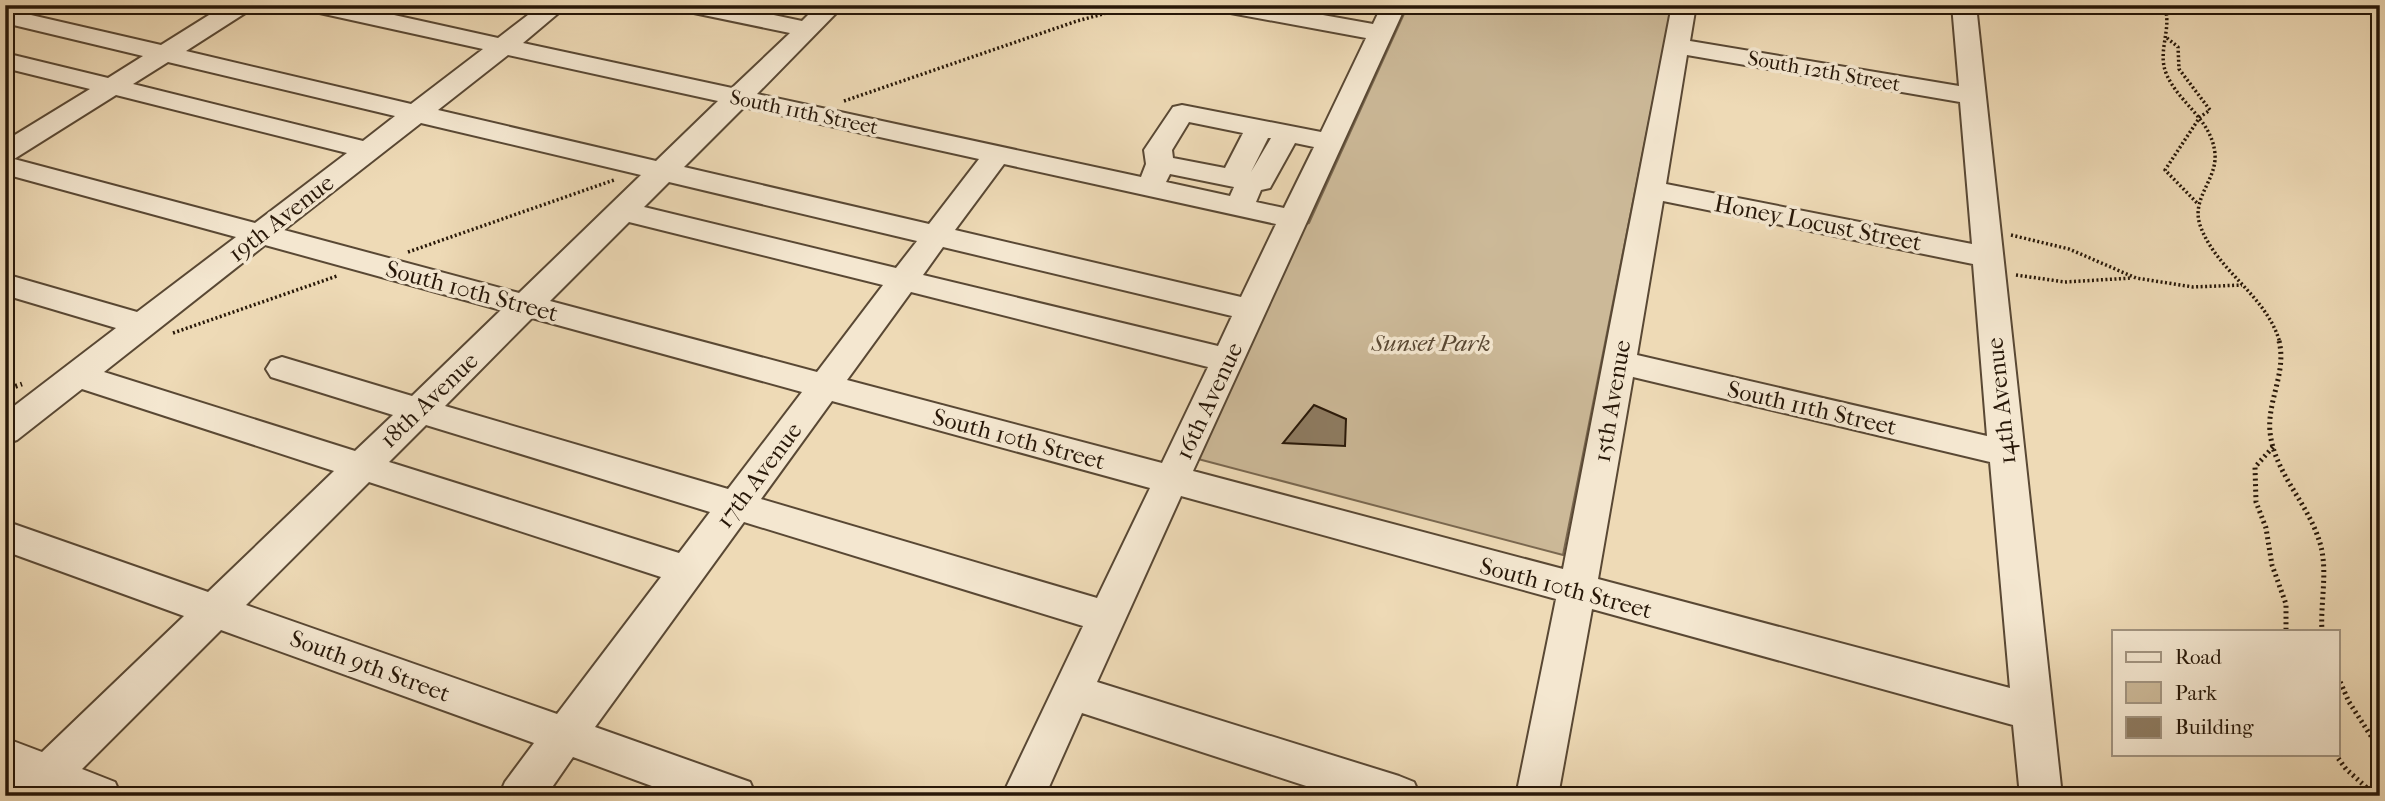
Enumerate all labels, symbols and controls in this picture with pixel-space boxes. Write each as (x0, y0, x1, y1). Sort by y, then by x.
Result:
street label: South 12th Street (1746, 46, 1903, 96)
street label: South 11th Street (728, 85, 881, 140)
street label: 19th Avenue (223, 168, 339, 268)
street label: Honey Locust Street (1712, 189, 1925, 257)
street label: South 10th Street (383, 255, 562, 328)
park label: Sunset Park (1370, 329, 1491, 357)
street label: 14th Avenue (1980, 336, 2022, 466)
street label: 16th Avenue (1170, 338, 1248, 464)
street label: 15th Avenue (1587, 338, 1637, 464)
street label: 18th Avenue (374, 346, 484, 454)
street label: South 11th Street (1725, 375, 1900, 441)
street label: South 10th Street (930, 403, 1109, 476)
street label: 17th Avenue (710, 417, 808, 533)
street label: South 10th Street (1477, 552, 1656, 625)
street label: South 9th Street (286, 624, 454, 708)
legend (2112, 630, 2340, 756)
text: Road (2175, 645, 2222, 669)
text: Park (2175, 681, 2217, 705)
text: Building (2175, 715, 2254, 739)

